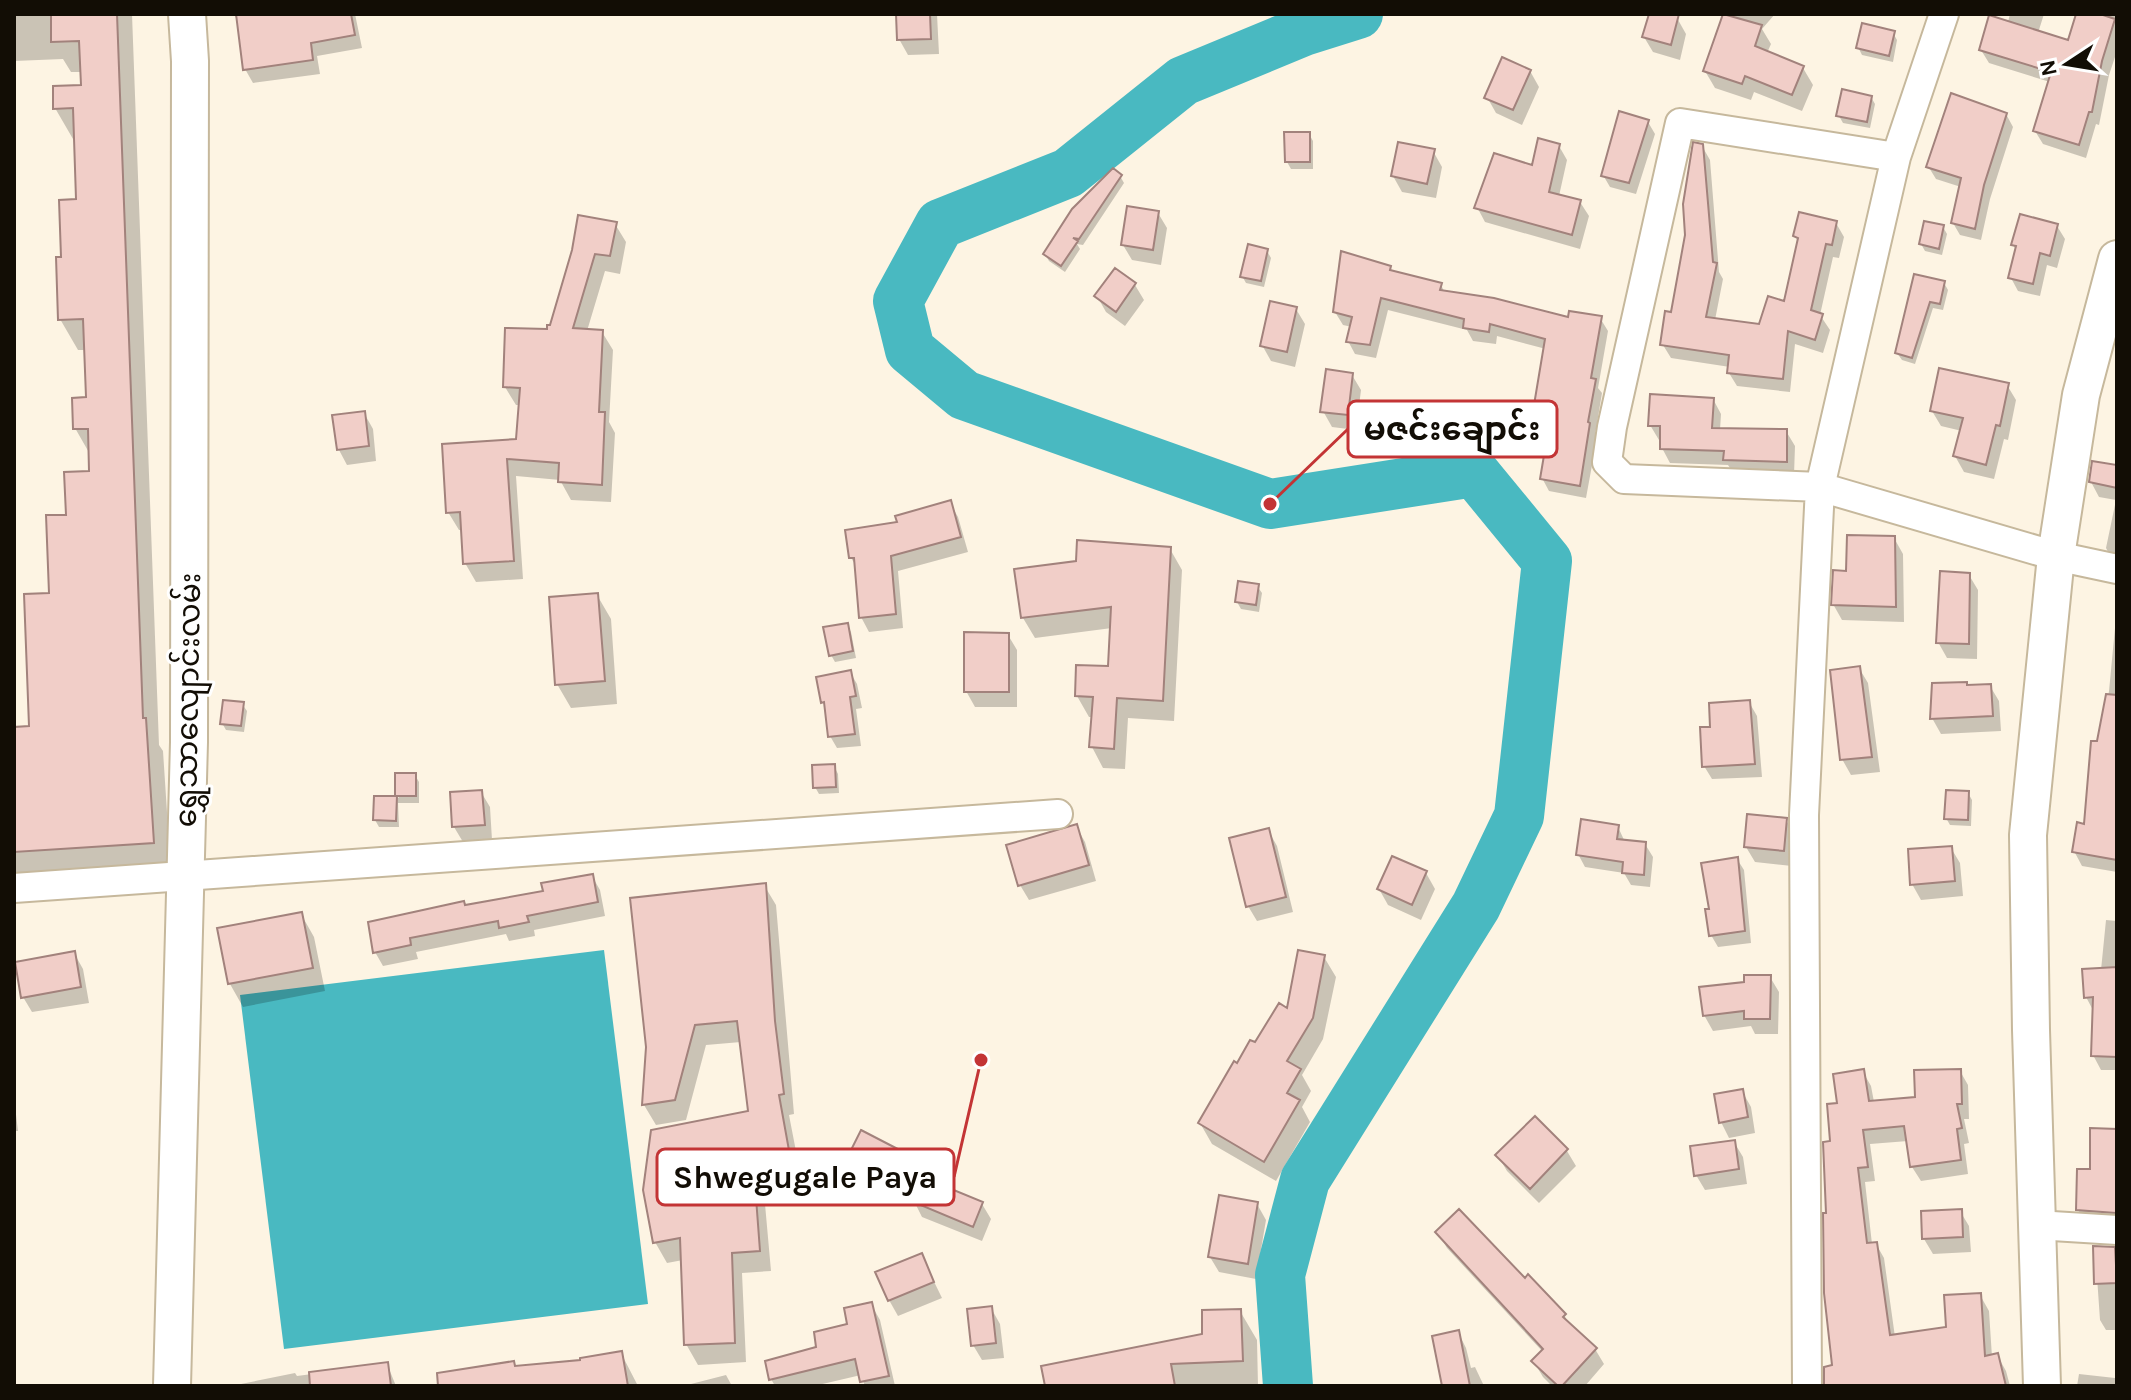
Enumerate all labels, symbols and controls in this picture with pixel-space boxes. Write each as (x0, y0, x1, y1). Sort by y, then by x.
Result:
north arrow (2027, 24, 2107, 104)
text: N (2034, 58, 2063, 78)
callout: မဇင်းချောင်း (1348, 401, 1557, 457)
text: မဇင်းချောင်း (1363, 407, 1541, 456)
street label: ရွှေသာလျောင်းလမ်း (164, 572, 215, 828)
callout: Shwegugale Paya (657, 1149, 954, 1205)
text: Shwegugale Paya (673, 1159, 937, 1196)

